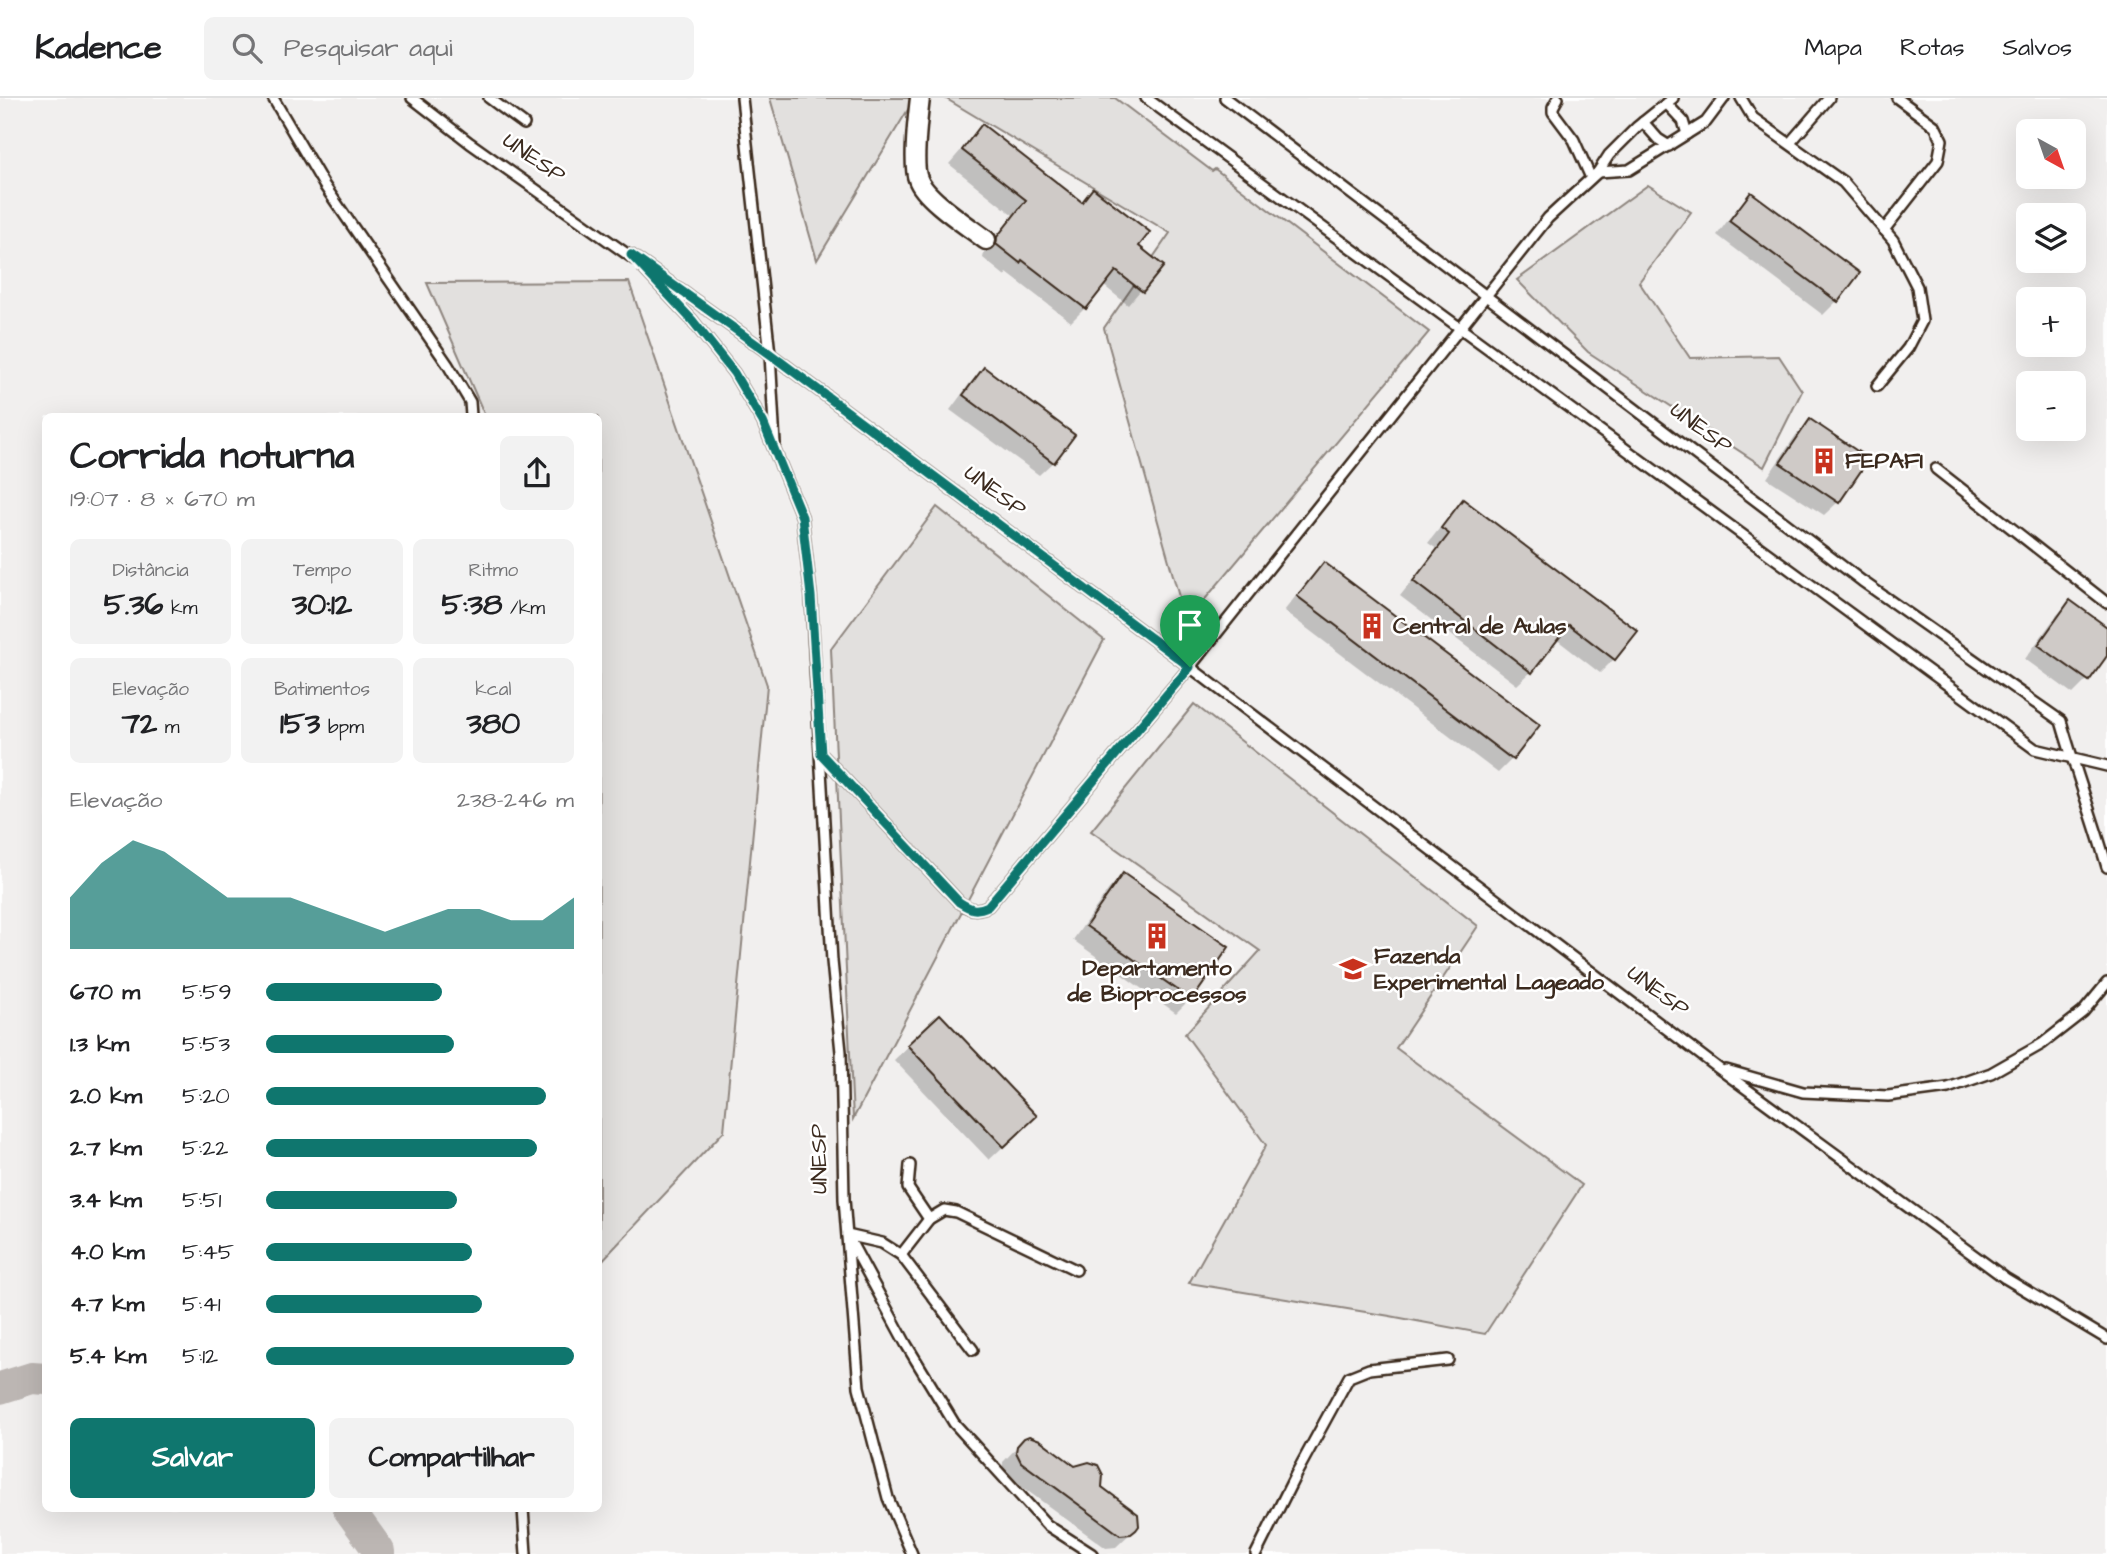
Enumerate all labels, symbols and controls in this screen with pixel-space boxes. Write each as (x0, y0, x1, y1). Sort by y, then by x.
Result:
search box (204, 17, 694, 80)
text: Kadence (35, 25, 162, 71)
icon: search (228, 29, 266, 67)
text: Pesquisar aqui (284, 30, 453, 66)
text: Mapa (1804, 31, 1862, 65)
text: Rotas (1900, 31, 1965, 65)
text: Salvos (2003, 31, 2072, 65)
north arrow (2016, 119, 2086, 189)
map controls (2016, 119, 2086, 441)
street label: UNESP (496, 125, 572, 191)
button: layers (2016, 203, 2086, 273)
button: + (2016, 287, 2086, 357)
button: − (2016, 371, 2086, 441)
street label: UNESP (1663, 394, 1739, 462)
text: Corrida noturna (70, 431, 354, 483)
button: share (500, 436, 574, 510)
place label: FEPAFI (1845, 445, 1923, 477)
building icon: FEPAFI (1809, 446, 1839, 476)
street label: UNESP (957, 457, 1033, 525)
text: 19:07 · 8 × 670 m (70, 483, 255, 515)
text: Distância (113, 557, 189, 584)
text: Tempo (293, 557, 351, 584)
text: Ritmo (469, 557, 518, 584)
text: 5.36 (104, 584, 163, 626)
text: 30:12 (292, 584, 352, 626)
text: 5:38 (441, 584, 502, 626)
text: km (163, 595, 197, 622)
text: /km (502, 595, 545, 622)
pin (1160, 595, 1220, 667)
icon: arrive (1171, 606, 1209, 644)
place label: Central de Aulas (1393, 610, 1567, 642)
building icon: Central de Aulas (1357, 611, 1387, 641)
text: Elevação (112, 676, 189, 703)
text: Batimentos (274, 676, 370, 703)
text: kcal (475, 676, 512, 703)
text: 72 (122, 703, 157, 745)
text: 153 (280, 703, 320, 745)
text: 380 (466, 703, 520, 745)
text: m (157, 714, 180, 741)
text: bpm (320, 714, 364, 741)
text: Elevação (70, 784, 163, 816)
text: 238–246 m (457, 784, 574, 816)
building icon: Departamento de Bioprocessos (1142, 921, 1172, 951)
place label: Fazenda Experimental Lageado (1374, 940, 1604, 999)
place label: Departamento de Bioprocessos (1066, 952, 1247, 1010)
school or university icon: Fazenda Experimental Lageado (1338, 954, 1368, 984)
street label: UNESP (1620, 957, 1696, 1025)
text: 670 m (70, 976, 140, 1008)
text: 5:59 (182, 976, 232, 1008)
text: 1.3 km (70, 1028, 129, 1060)
text: 5:53 (182, 1028, 230, 1060)
text: 2.0 km (70, 1080, 142, 1112)
text: 5:20 (182, 1080, 230, 1112)
street label: UNESP (802, 1123, 836, 1194)
text: 2.7 km (70, 1132, 142, 1164)
text: 5:22 (182, 1132, 228, 1164)
text: 3.4 km (70, 1184, 142, 1216)
text: 5:51 (182, 1184, 221, 1216)
text: 4.0 km (70, 1236, 145, 1268)
text: 5:45 (182, 1236, 234, 1268)
text: 4.7 km (70, 1288, 144, 1320)
text: 5:41 (182, 1288, 221, 1320)
text: 5.4 km (70, 1340, 146, 1372)
text: 5:12 (182, 1340, 218, 1372)
button: Salvar (70, 1418, 315, 1498)
button: Compartilhar (329, 1418, 574, 1498)

